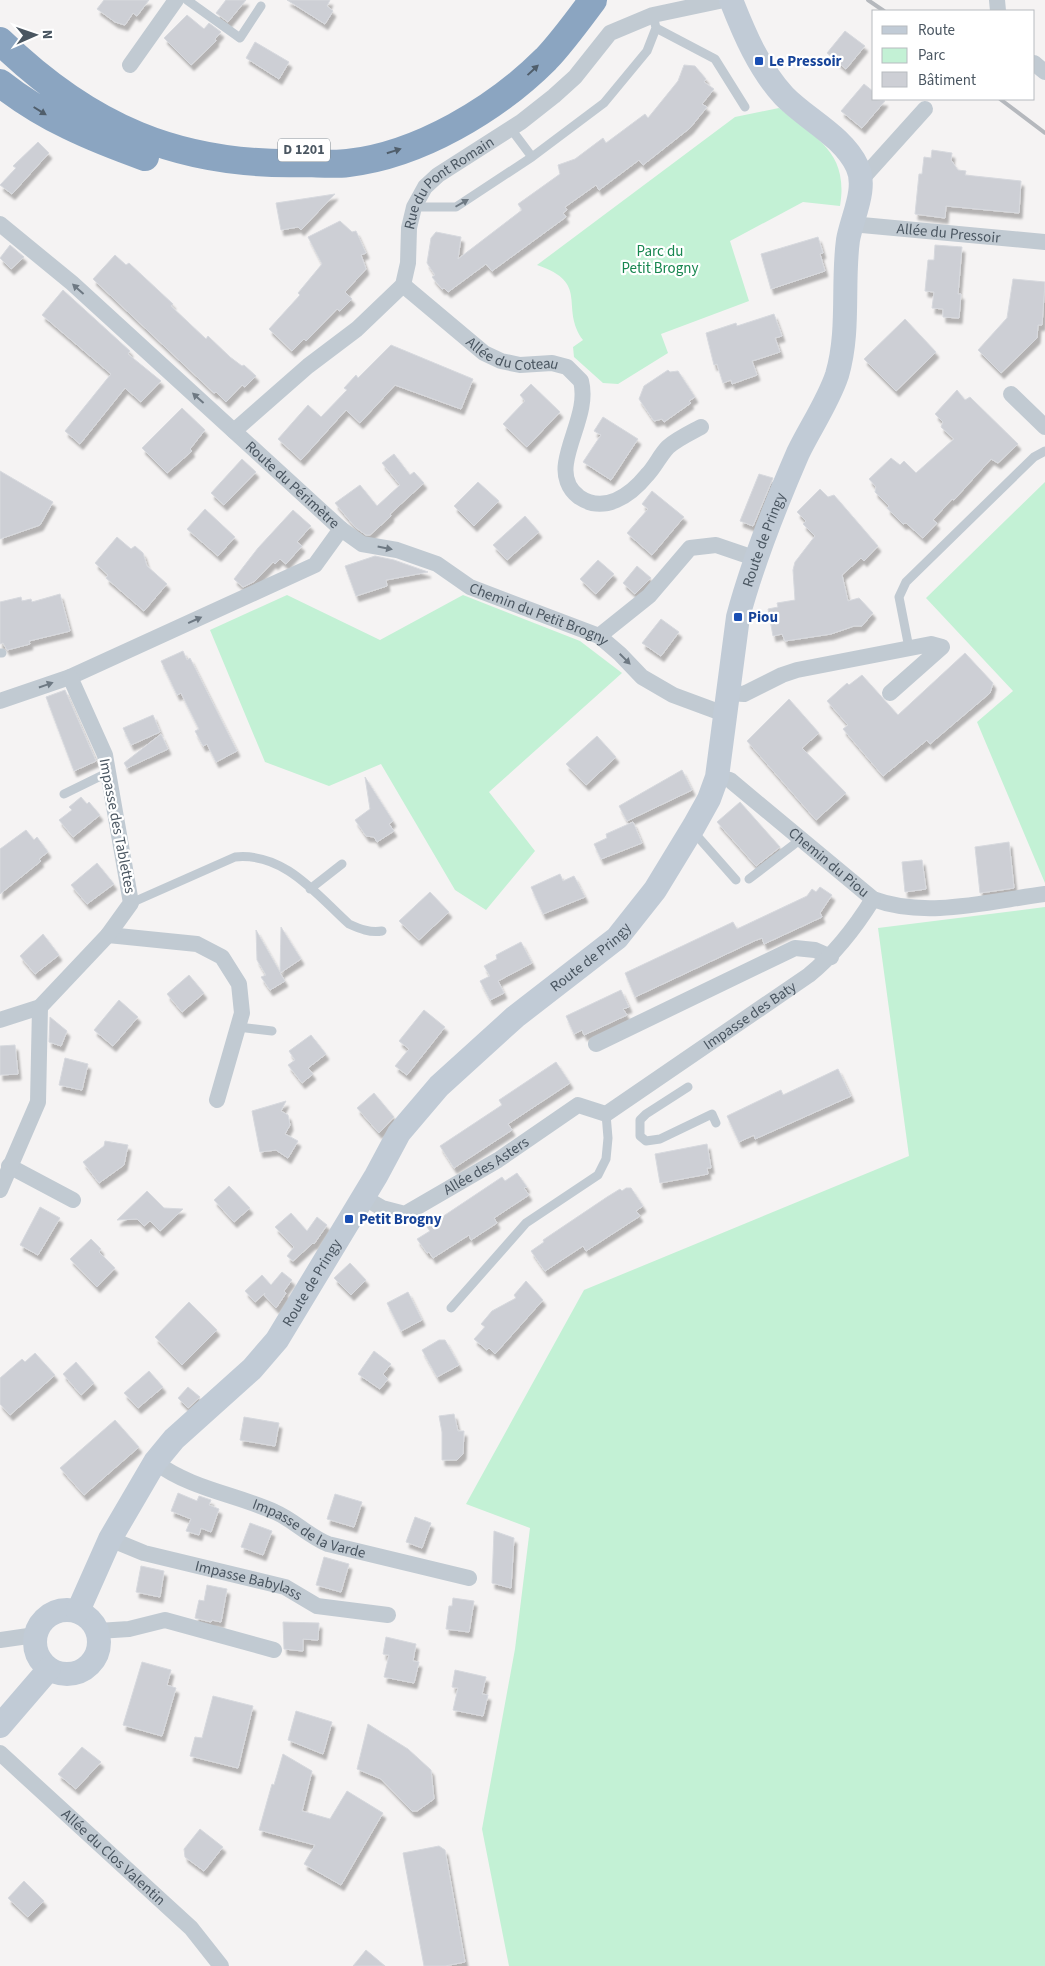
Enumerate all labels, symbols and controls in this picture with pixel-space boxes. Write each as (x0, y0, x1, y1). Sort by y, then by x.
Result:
north arrow (10, 10, 60, 60)
legend (872, 10, 1035, 100)
text: Route (918, 20, 955, 41)
text: N (37, 30, 57, 40)
text: Parc (918, 45, 945, 66)
place label: Le Pressoir (769, 51, 842, 72)
marker: Le Pressoir (753, 55, 765, 67)
one-way arrow (527, 64, 539, 76)
text: Bâtiment (918, 70, 976, 91)
one-way arrow (33, 107, 46, 116)
street label: Rue du Pont Romain (399, 131, 498, 231)
road number: D 1201 (278, 138, 330, 162)
one-way arrow (387, 147, 402, 155)
one-way arrow (454, 199, 469, 207)
street label: Allée du Pressoir (896, 218, 1002, 248)
park label: Parc du Petit Brogny (621, 241, 699, 279)
one-way arrow (73, 283, 85, 295)
street label: Allée du Coteau (462, 332, 561, 376)
one-way arrow (193, 392, 205, 404)
street label: Route du Périmètre (241, 436, 344, 533)
street label: Route de Pringy (737, 489, 791, 590)
one-way arrow (378, 545, 394, 553)
street label: Chemin du Petit Brogny (466, 577, 614, 651)
place label: Piou (748, 607, 778, 628)
marker: Piou (732, 611, 744, 623)
one-way arrow (188, 616, 202, 624)
one-way arrow (619, 653, 631, 665)
one-way arrow (39, 681, 54, 689)
street label: Impasse des Tablettes (94, 757, 140, 895)
street label: Chemin du Piou (784, 822, 874, 902)
street label: Route de Pringy (546, 918, 636, 997)
street label: Impasse des Baty (699, 976, 800, 1055)
street label: Allée des Asters (439, 1131, 533, 1200)
place label: Petit Brogny (359, 1209, 442, 1230)
marker: Petit Brogny (343, 1213, 355, 1225)
street label: Route de Pringy (277, 1235, 346, 1330)
street label: Impasse de la Varde (250, 1493, 368, 1563)
street label: Impasse Babylass (193, 1555, 306, 1606)
street label: Allée du Clos Valentin (57, 1804, 170, 1910)

